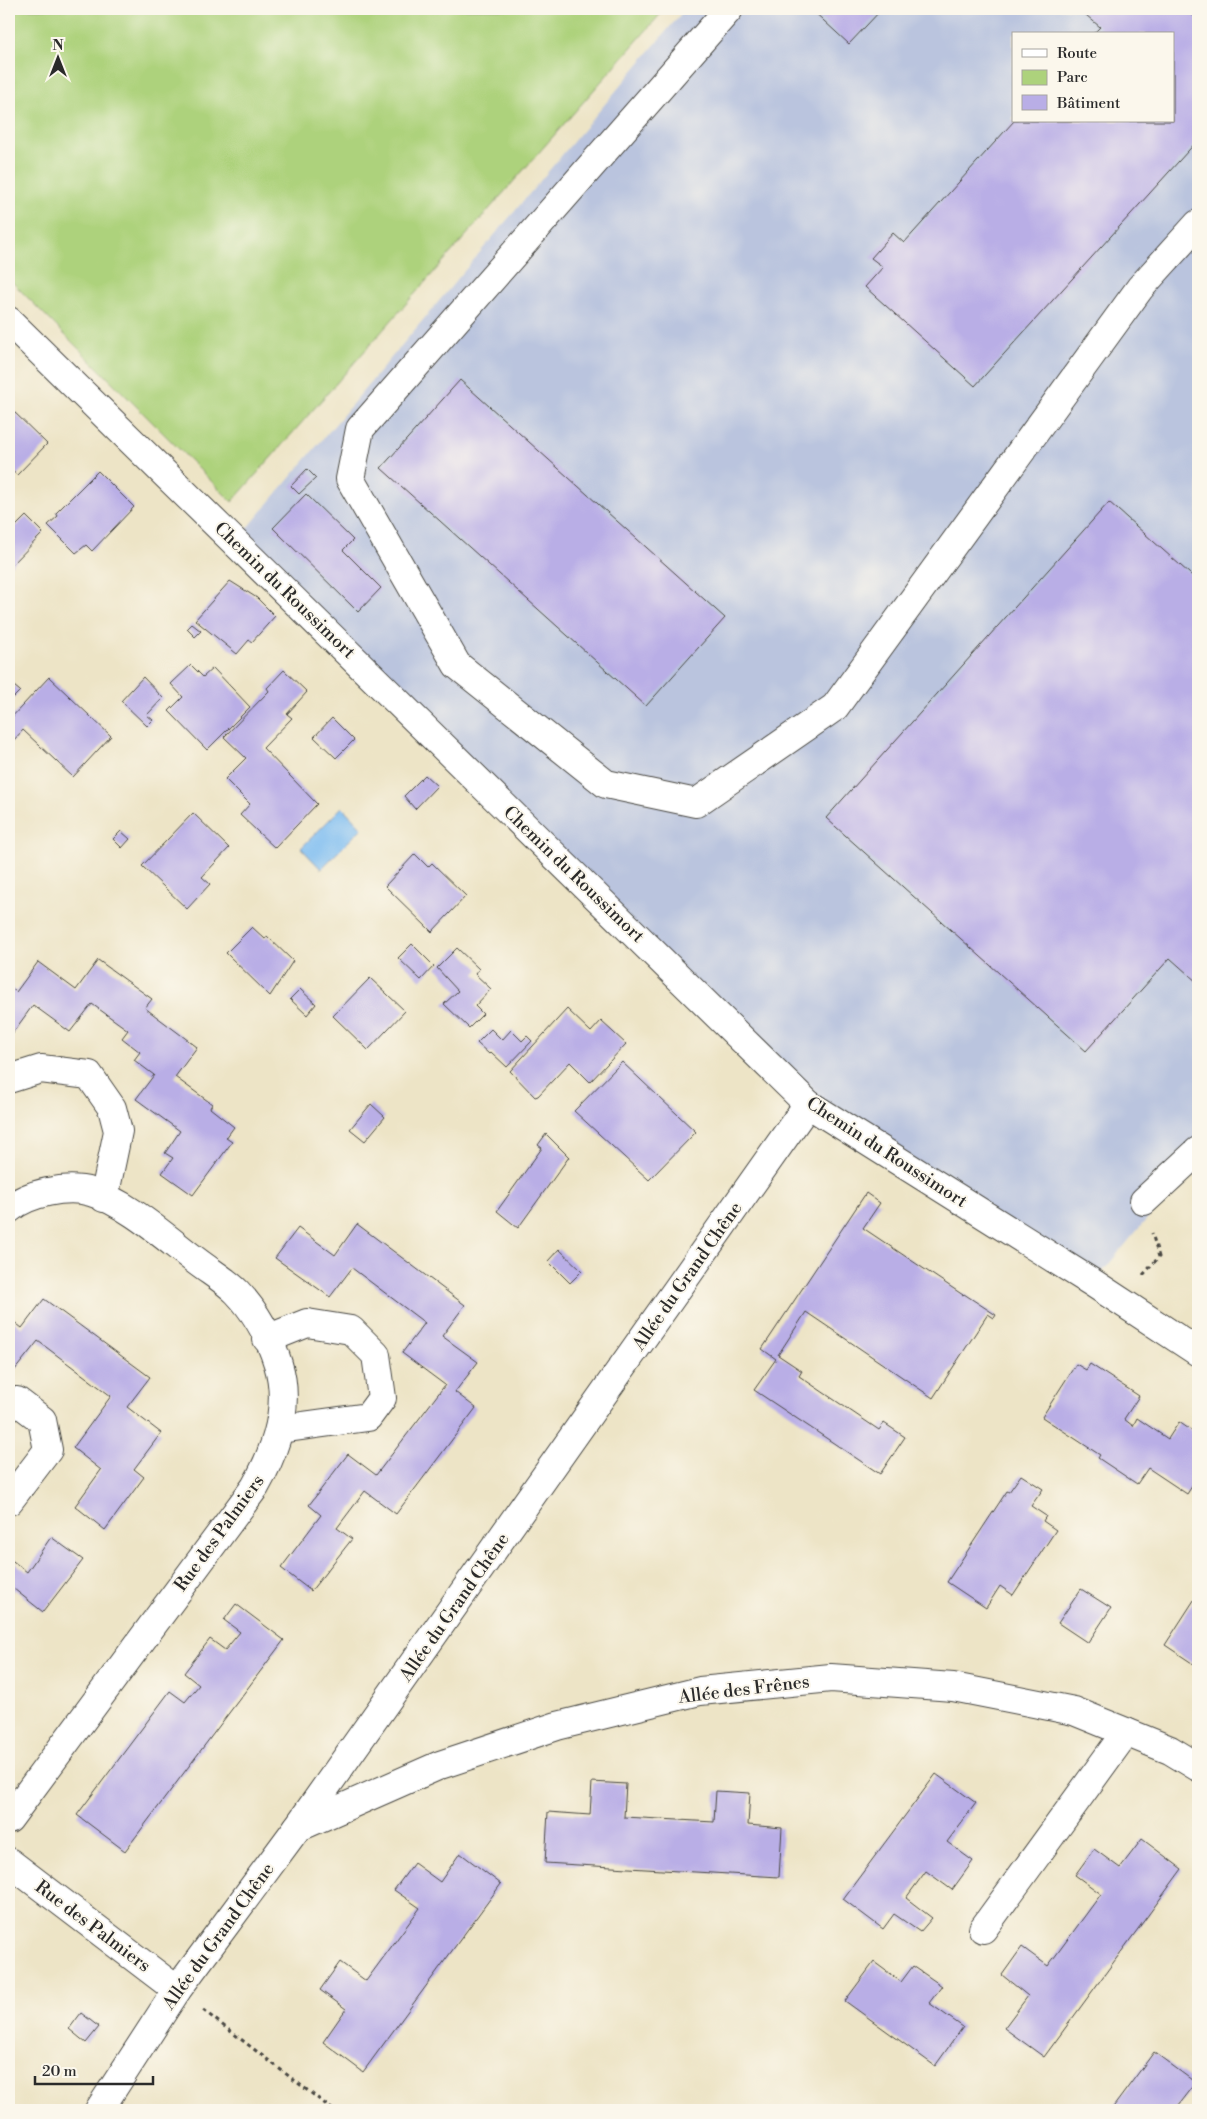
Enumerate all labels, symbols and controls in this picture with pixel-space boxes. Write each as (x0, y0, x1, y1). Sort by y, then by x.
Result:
north arrow (32, 32, 82, 82)
legend (1012, 32, 1174, 122)
text: N (52, 37, 64, 55)
text: Route (1057, 44, 1097, 63)
text: Parc (1057, 68, 1088, 87)
text: Bâtiment (1056, 94, 1121, 113)
street label: Chemin du Roussimort (209, 517, 361, 664)
street label: Chemin du Roussimort (498, 801, 650, 948)
street label: Chemin du Roussimort (802, 1092, 972, 1213)
street label: Allée du Grand Chêne (627, 1198, 747, 1356)
street label: Rue des Palmiers (169, 1470, 270, 1596)
street label: Allée du Grand Chêne (394, 1529, 514, 1687)
street label: Allée des Frênes (676, 1670, 811, 1709)
street label: Allée du Grand Chêne (157, 1858, 279, 2015)
street label: Rue des Palmiers (30, 1875, 155, 1977)
scale bar (35, 2054, 152, 2086)
text: 20 m (42, 2062, 77, 2081)

